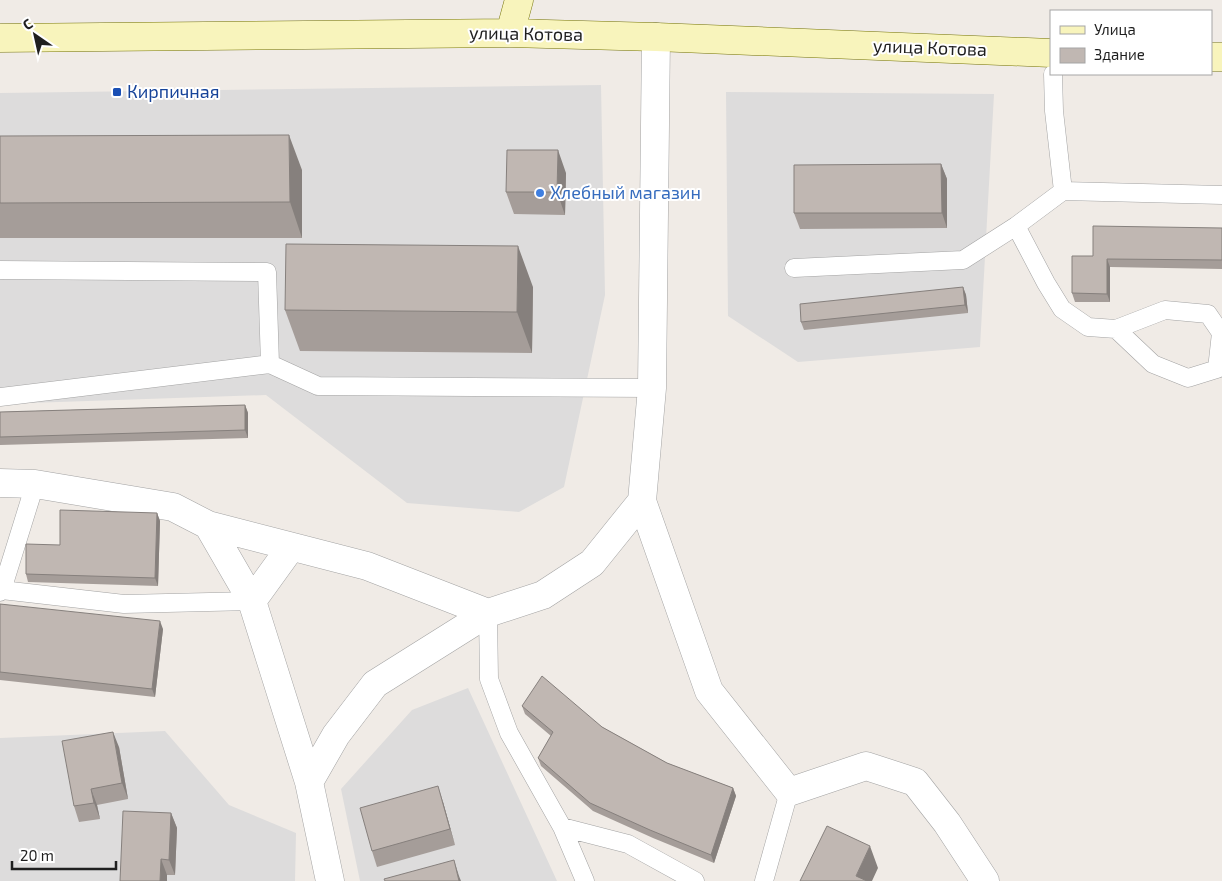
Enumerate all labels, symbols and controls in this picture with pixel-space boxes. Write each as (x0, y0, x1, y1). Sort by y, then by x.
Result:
north arrow (10, 10, 60, 60)
legend (1050, 10, 1212, 75)
text: С (19, 14, 36, 33)
text: Улица (1094, 20, 1136, 38)
street label: улица Котова (469, 21, 583, 45)
street label: улица Котова (873, 34, 987, 60)
text: Здание (1094, 45, 1145, 63)
place label: Кирпичная (127, 80, 220, 102)
marker: Кирпичная (111, 86, 123, 98)
place label: Хлебный магазин (550, 181, 701, 203)
marker: Хлебный магазин (534, 187, 546, 199)
scale bar (12, 838, 116, 870)
text: 20 m (20, 846, 54, 864)

